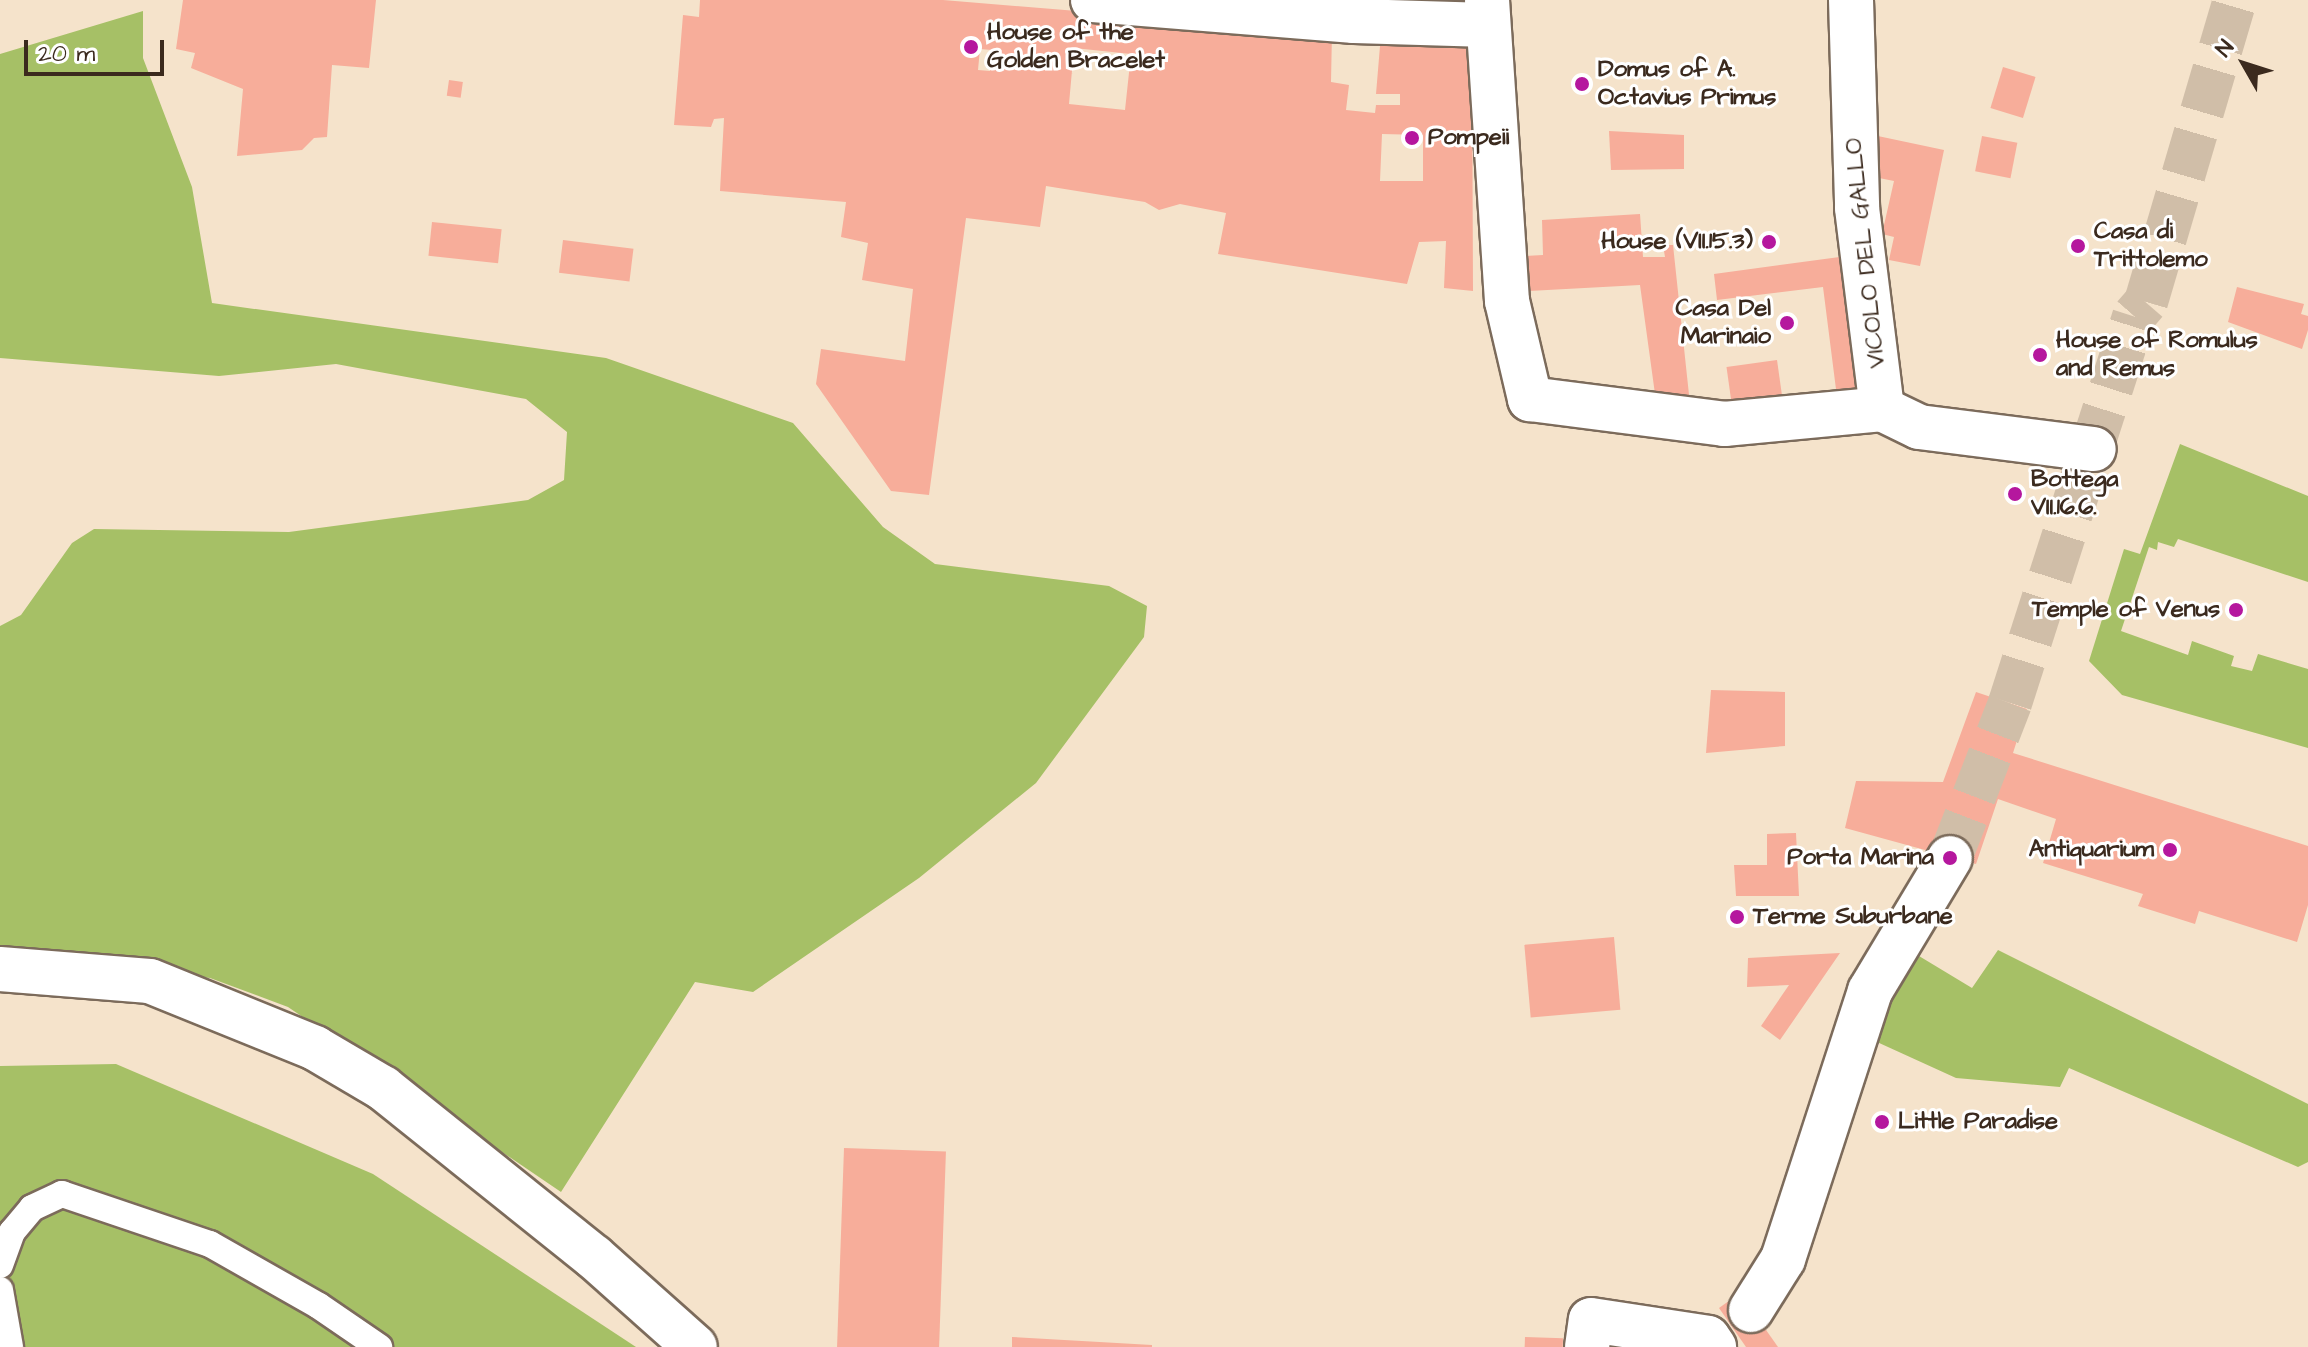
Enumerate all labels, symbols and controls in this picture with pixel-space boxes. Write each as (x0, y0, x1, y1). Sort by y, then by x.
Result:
place label: House of the Golden Bracelet (987, 19, 1165, 75)
scale bar (28, 24, 168, 74)
north arrow (2204, 24, 2284, 104)
text: N (2209, 33, 2241, 64)
text: 20 m (38, 37, 95, 71)
marker: House of the Golden Bracelet (962, 38, 980, 56)
place label: Domus of A. Octavius Primus (1598, 56, 1776, 112)
marker: Domus of A. Octavius Primus (1573, 75, 1591, 93)
place label: Pompeii (1428, 124, 1509, 152)
marker: Pompeii (1403, 129, 1421, 147)
street label: VICOLO DEL GALLO (1840, 136, 1892, 370)
place label: Casa di Trittolemo (2094, 218, 2208, 274)
place label: House (VII.15.3) (1601, 228, 1753, 256)
marker: House (VII.15.3) (1760, 233, 1778, 251)
marker: Casa di Trittolemo (2069, 237, 2087, 255)
place label: Casa Del Marinaio (1676, 295, 1771, 351)
marker: Casa Del Marinaio (1778, 314, 1796, 332)
place label: House of Romulus and Remus (2056, 327, 2258, 383)
marker: House of Romulus and Remus (2031, 346, 2049, 364)
place label: Bottega VII.16.6. (2031, 466, 2119, 522)
marker: Bottega VII.16.6. (2006, 485, 2024, 503)
place label: Temple of Venus (2032, 596, 2220, 624)
marker: Temple of Venus (2227, 601, 2245, 619)
place label: Antiquarium (2029, 836, 2154, 864)
marker: Antiquarium (2161, 841, 2179, 859)
place label: Porta Marina (1787, 844, 1934, 872)
marker: Porta Marina (1941, 849, 1959, 867)
place label: Terme Suburbane (1753, 903, 1953, 931)
marker: Terme Suburbane (1728, 908, 1746, 926)
place label: Little Paradise (1898, 1108, 2058, 1136)
marker: Little Paradise (1873, 1113, 1891, 1131)

